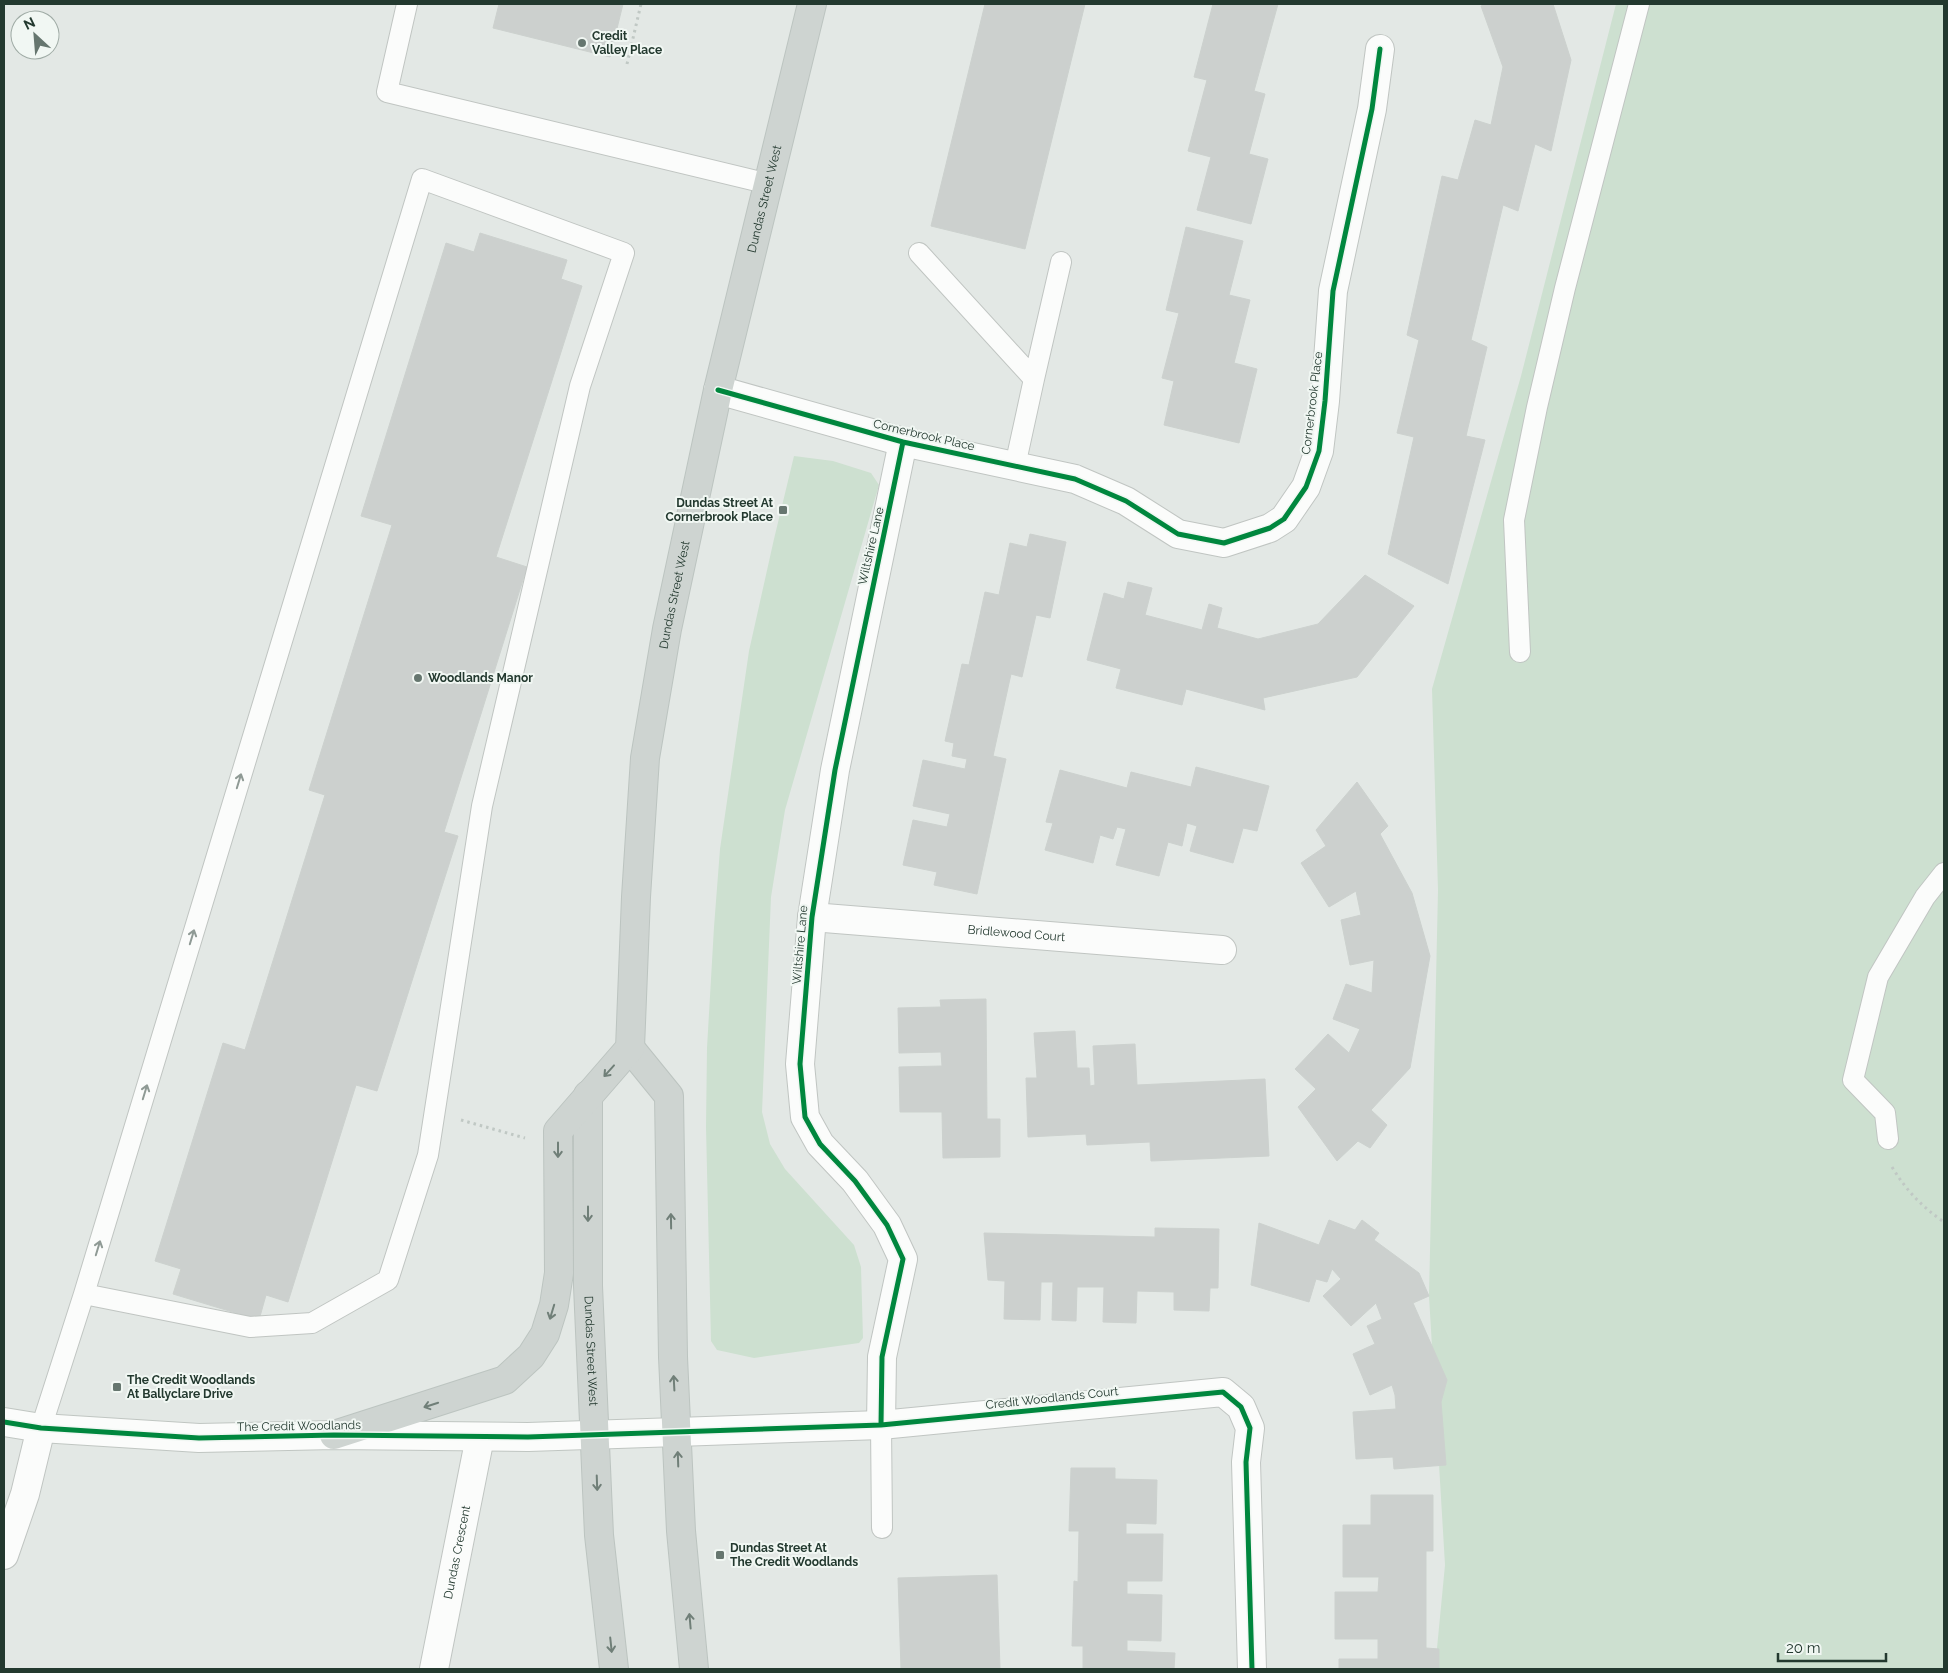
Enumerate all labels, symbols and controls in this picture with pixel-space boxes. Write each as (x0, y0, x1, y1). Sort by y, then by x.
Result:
north arrow (10, 10, 60, 60)
text: N (21, 14, 38, 33)
place label: Credit Valley Place (592, 29, 662, 57)
marker: Credit Valley Place (576, 37, 588, 49)
street label: Dundas Street West (745, 144, 784, 254)
street label: Cornerbrook Place (1299, 351, 1325, 455)
street label: Cornerbrook Place (872, 417, 976, 453)
place label: Dundas Street At Cornerbrook Place (665, 496, 773, 524)
marker: Dundas Street At Cornerbrook Place (777, 504, 789, 516)
street label: Wiltshire Lane (855, 506, 887, 586)
street label: Dundas Street West (657, 539, 693, 650)
place label: Woodlands Manor (428, 671, 533, 685)
marker: Woodlands Manor (412, 672, 424, 684)
one-way arrow (235, 773, 245, 789)
street label: Wiltshire Lane (790, 905, 810, 985)
street label: Bridlewood Court (967, 923, 1066, 944)
one-way arrow (188, 929, 198, 945)
one-way arrow (603, 1065, 615, 1078)
one-way arrow (141, 1085, 151, 1101)
one-way arrow (553, 1142, 563, 1158)
one-way arrow (583, 1206, 593, 1222)
one-way arrow (666, 1213, 676, 1229)
one-way arrow (94, 1240, 104, 1256)
street label: Dundas Street West (581, 1296, 600, 1406)
one-way arrow (546, 1304, 556, 1320)
place label: The Credit Woodlands At Ballyclare Drive (127, 1373, 255, 1401)
one-way arrow (670, 1375, 679, 1391)
marker: The Credit Woodlands At Ballyclare Drive (111, 1381, 123, 1393)
street label: Credit Woodlands Court (985, 1384, 1119, 1412)
one-way arrow (423, 1400, 439, 1410)
street label: The Credit Woodlands (237, 1418, 361, 1434)
one-way arrow (673, 1451, 683, 1467)
one-way arrow (592, 1474, 602, 1491)
street label: Dundas Crescent (441, 1504, 473, 1600)
place label: Dundas Street At The Credit Woodlands (730, 1541, 858, 1569)
marker: Dundas Street At The Credit Woodlands (714, 1549, 726, 1561)
one-way arrow (685, 1613, 695, 1629)
scale bar (1778, 1630, 1886, 1662)
one-way arrow (606, 1637, 616, 1653)
text: 20 m (1786, 1639, 1821, 1657)

